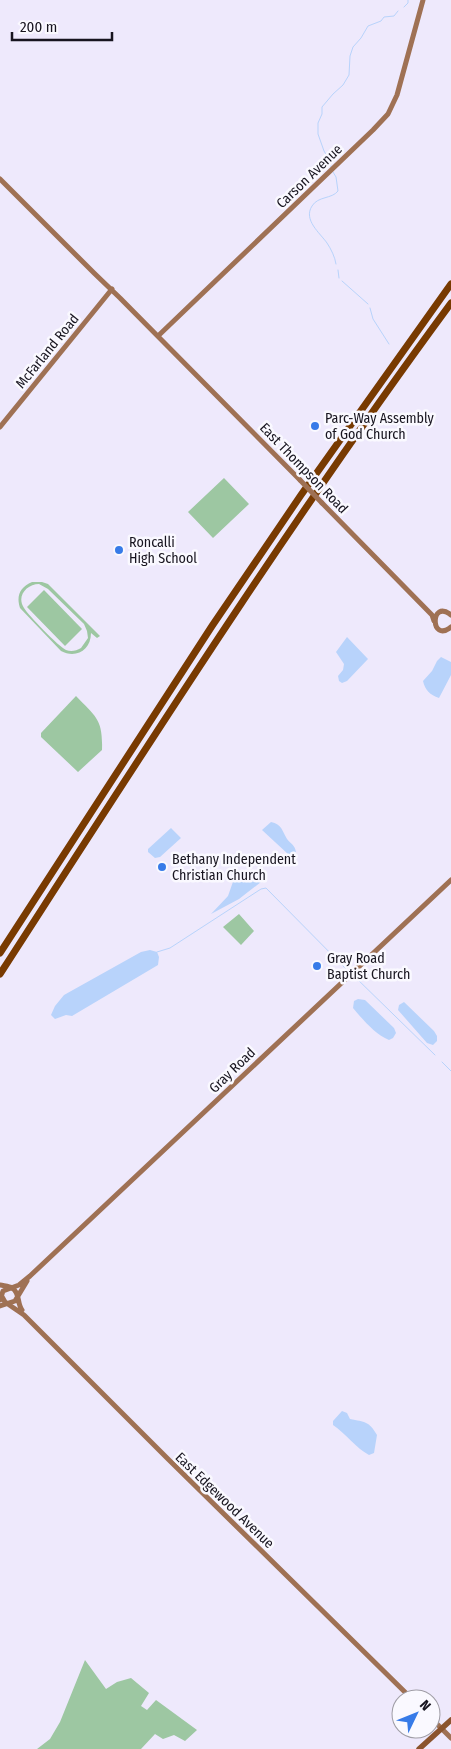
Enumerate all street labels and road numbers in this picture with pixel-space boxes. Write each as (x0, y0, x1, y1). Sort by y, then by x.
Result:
street label: Carson Avenue (273, 141, 346, 212)
street label: McFarland Road (12, 311, 83, 392)
street label: East Thompson Road (256, 419, 351, 517)
street label: Gray Road (206, 1044, 259, 1097)
street label: East Edgewood Avenue (172, 1449, 278, 1552)

